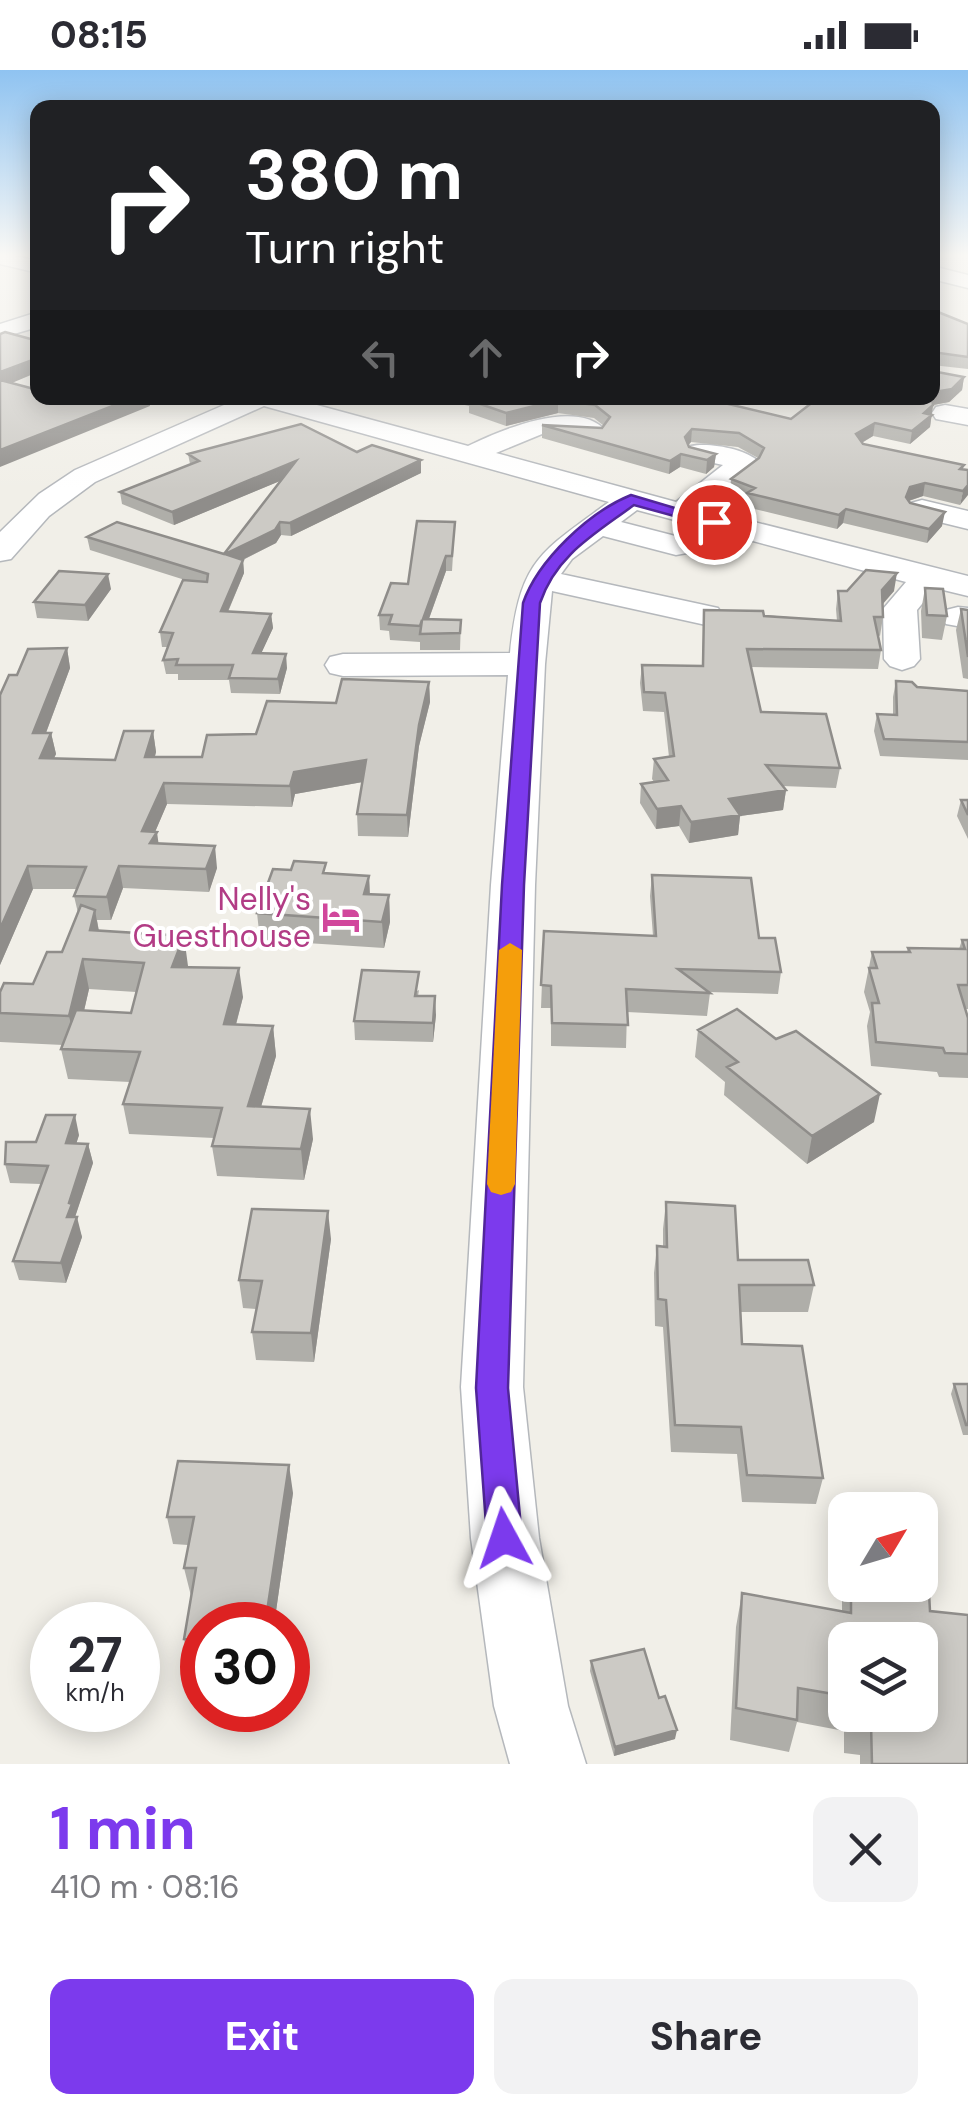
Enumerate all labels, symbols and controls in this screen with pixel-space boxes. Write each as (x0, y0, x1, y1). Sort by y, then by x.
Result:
text: 08:15 (50, 10, 148, 60)
text: 380 m (245, 130, 463, 221)
icon: right (80, 140, 210, 270)
text: Turn right (245, 218, 444, 277)
icon: left (353, 330, 408, 385)
icon: ahead (458, 330, 513, 385)
icon: right (563, 330, 618, 385)
pin (672, 480, 757, 565)
icon: arrive (687, 495, 742, 550)
place label: Nelly's Guesthouse (132, 878, 311, 957)
hotel icon: Nelly's Guesthouse (320, 896, 362, 938)
position arrow (452, 1486, 556, 1590)
north arrow (828, 1492, 938, 1602)
map controls (828, 1492, 938, 1732)
speed limit sign: 30 (180, 1602, 310, 1732)
text: 27 (67, 1622, 123, 1688)
button: layers (828, 1622, 938, 1732)
text: km/h (65, 1676, 125, 1709)
text: 1 min (50, 1789, 196, 1868)
button: close (813, 1797, 918, 1902)
text: 410 m · 08:16 (50, 1866, 240, 1908)
button: Exit (50, 1979, 474, 2094)
button: Share (494, 1979, 918, 2094)

